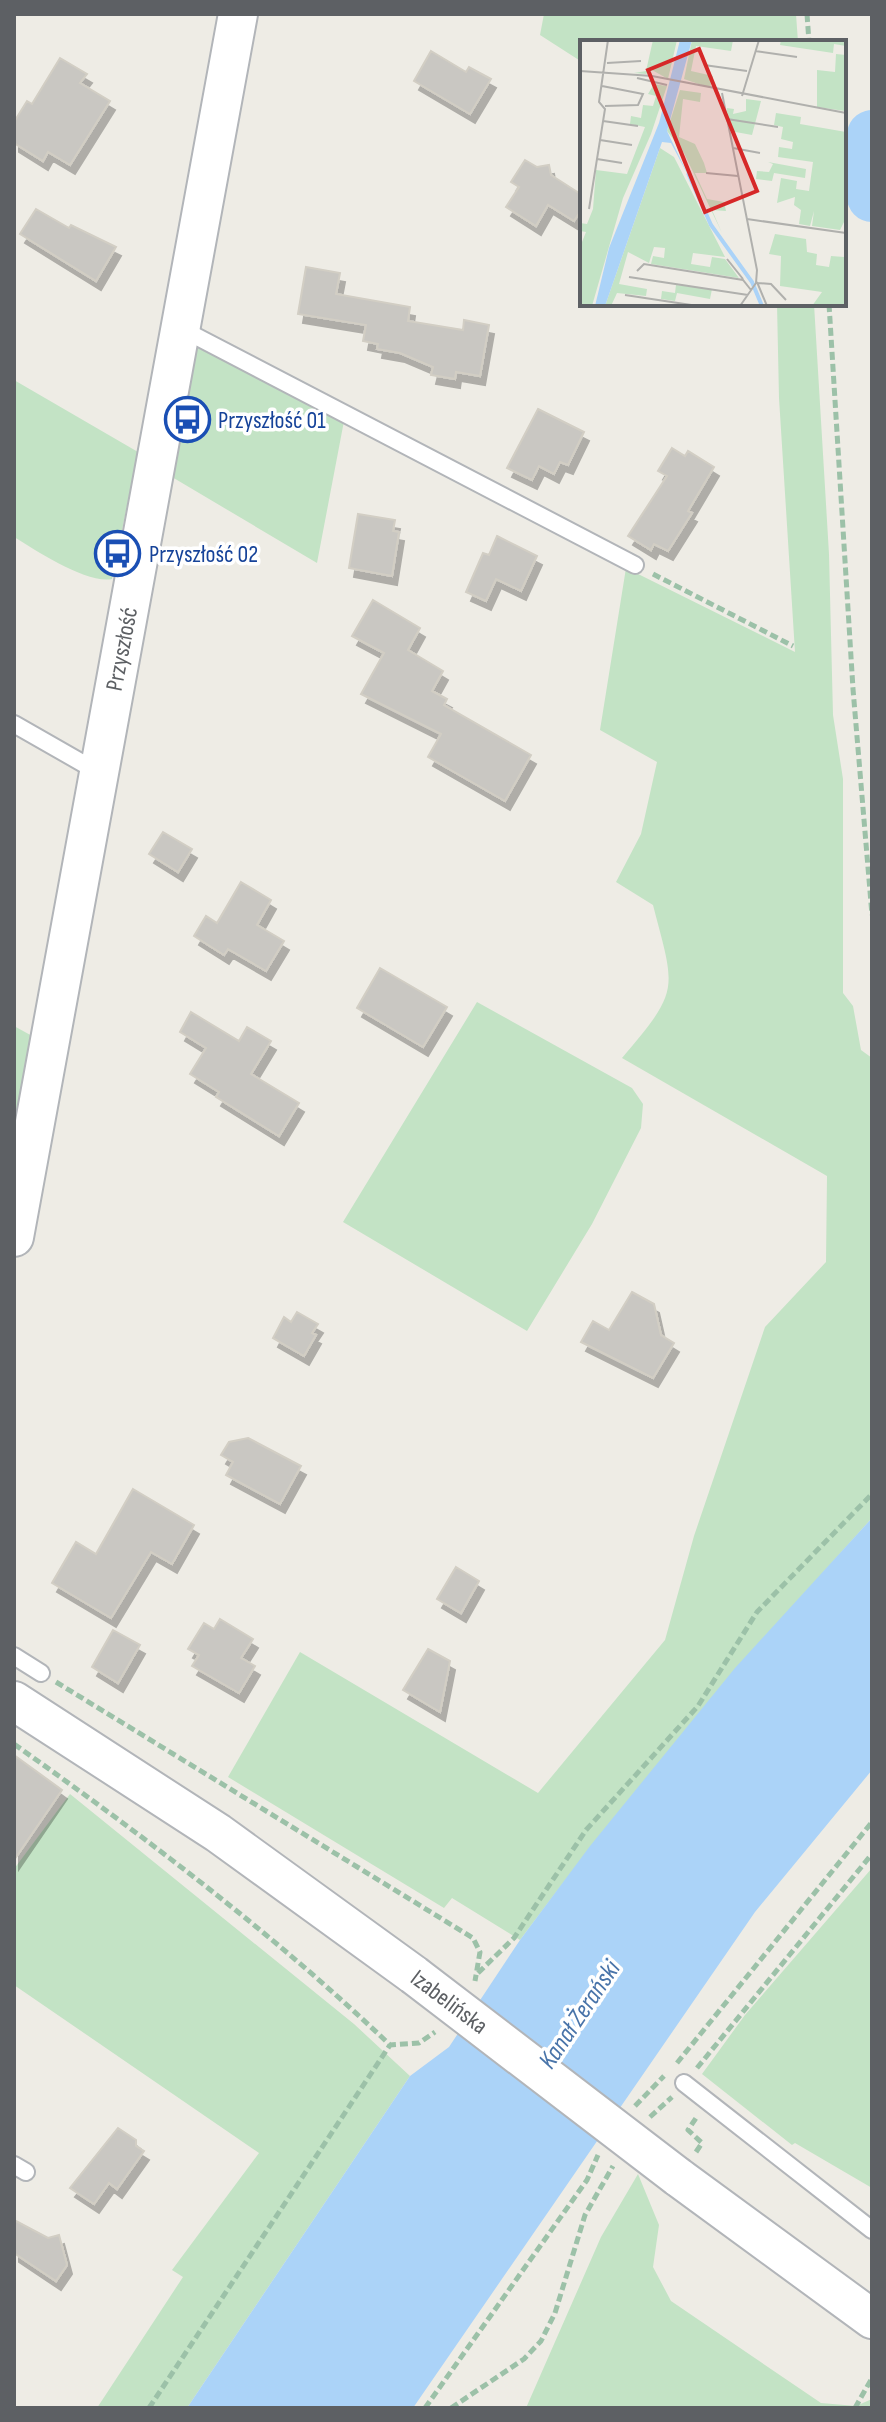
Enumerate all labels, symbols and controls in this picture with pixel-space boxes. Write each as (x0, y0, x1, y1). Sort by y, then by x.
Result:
inset map (580, 40, 846, 306)
bus stop icon: Przyszłość 01 (163, 396, 211, 444)
place label: Przyszłość 01 (218, 406, 326, 435)
bus stop icon: Przyszłość 02 (94, 530, 142, 578)
place label: Przyszłość 02 (149, 540, 258, 569)
street label: Przyszłość (100, 605, 144, 693)
water label: Kanał Żerański (533, 1954, 628, 2075)
street label: Izabelińska (405, 1964, 493, 2040)

